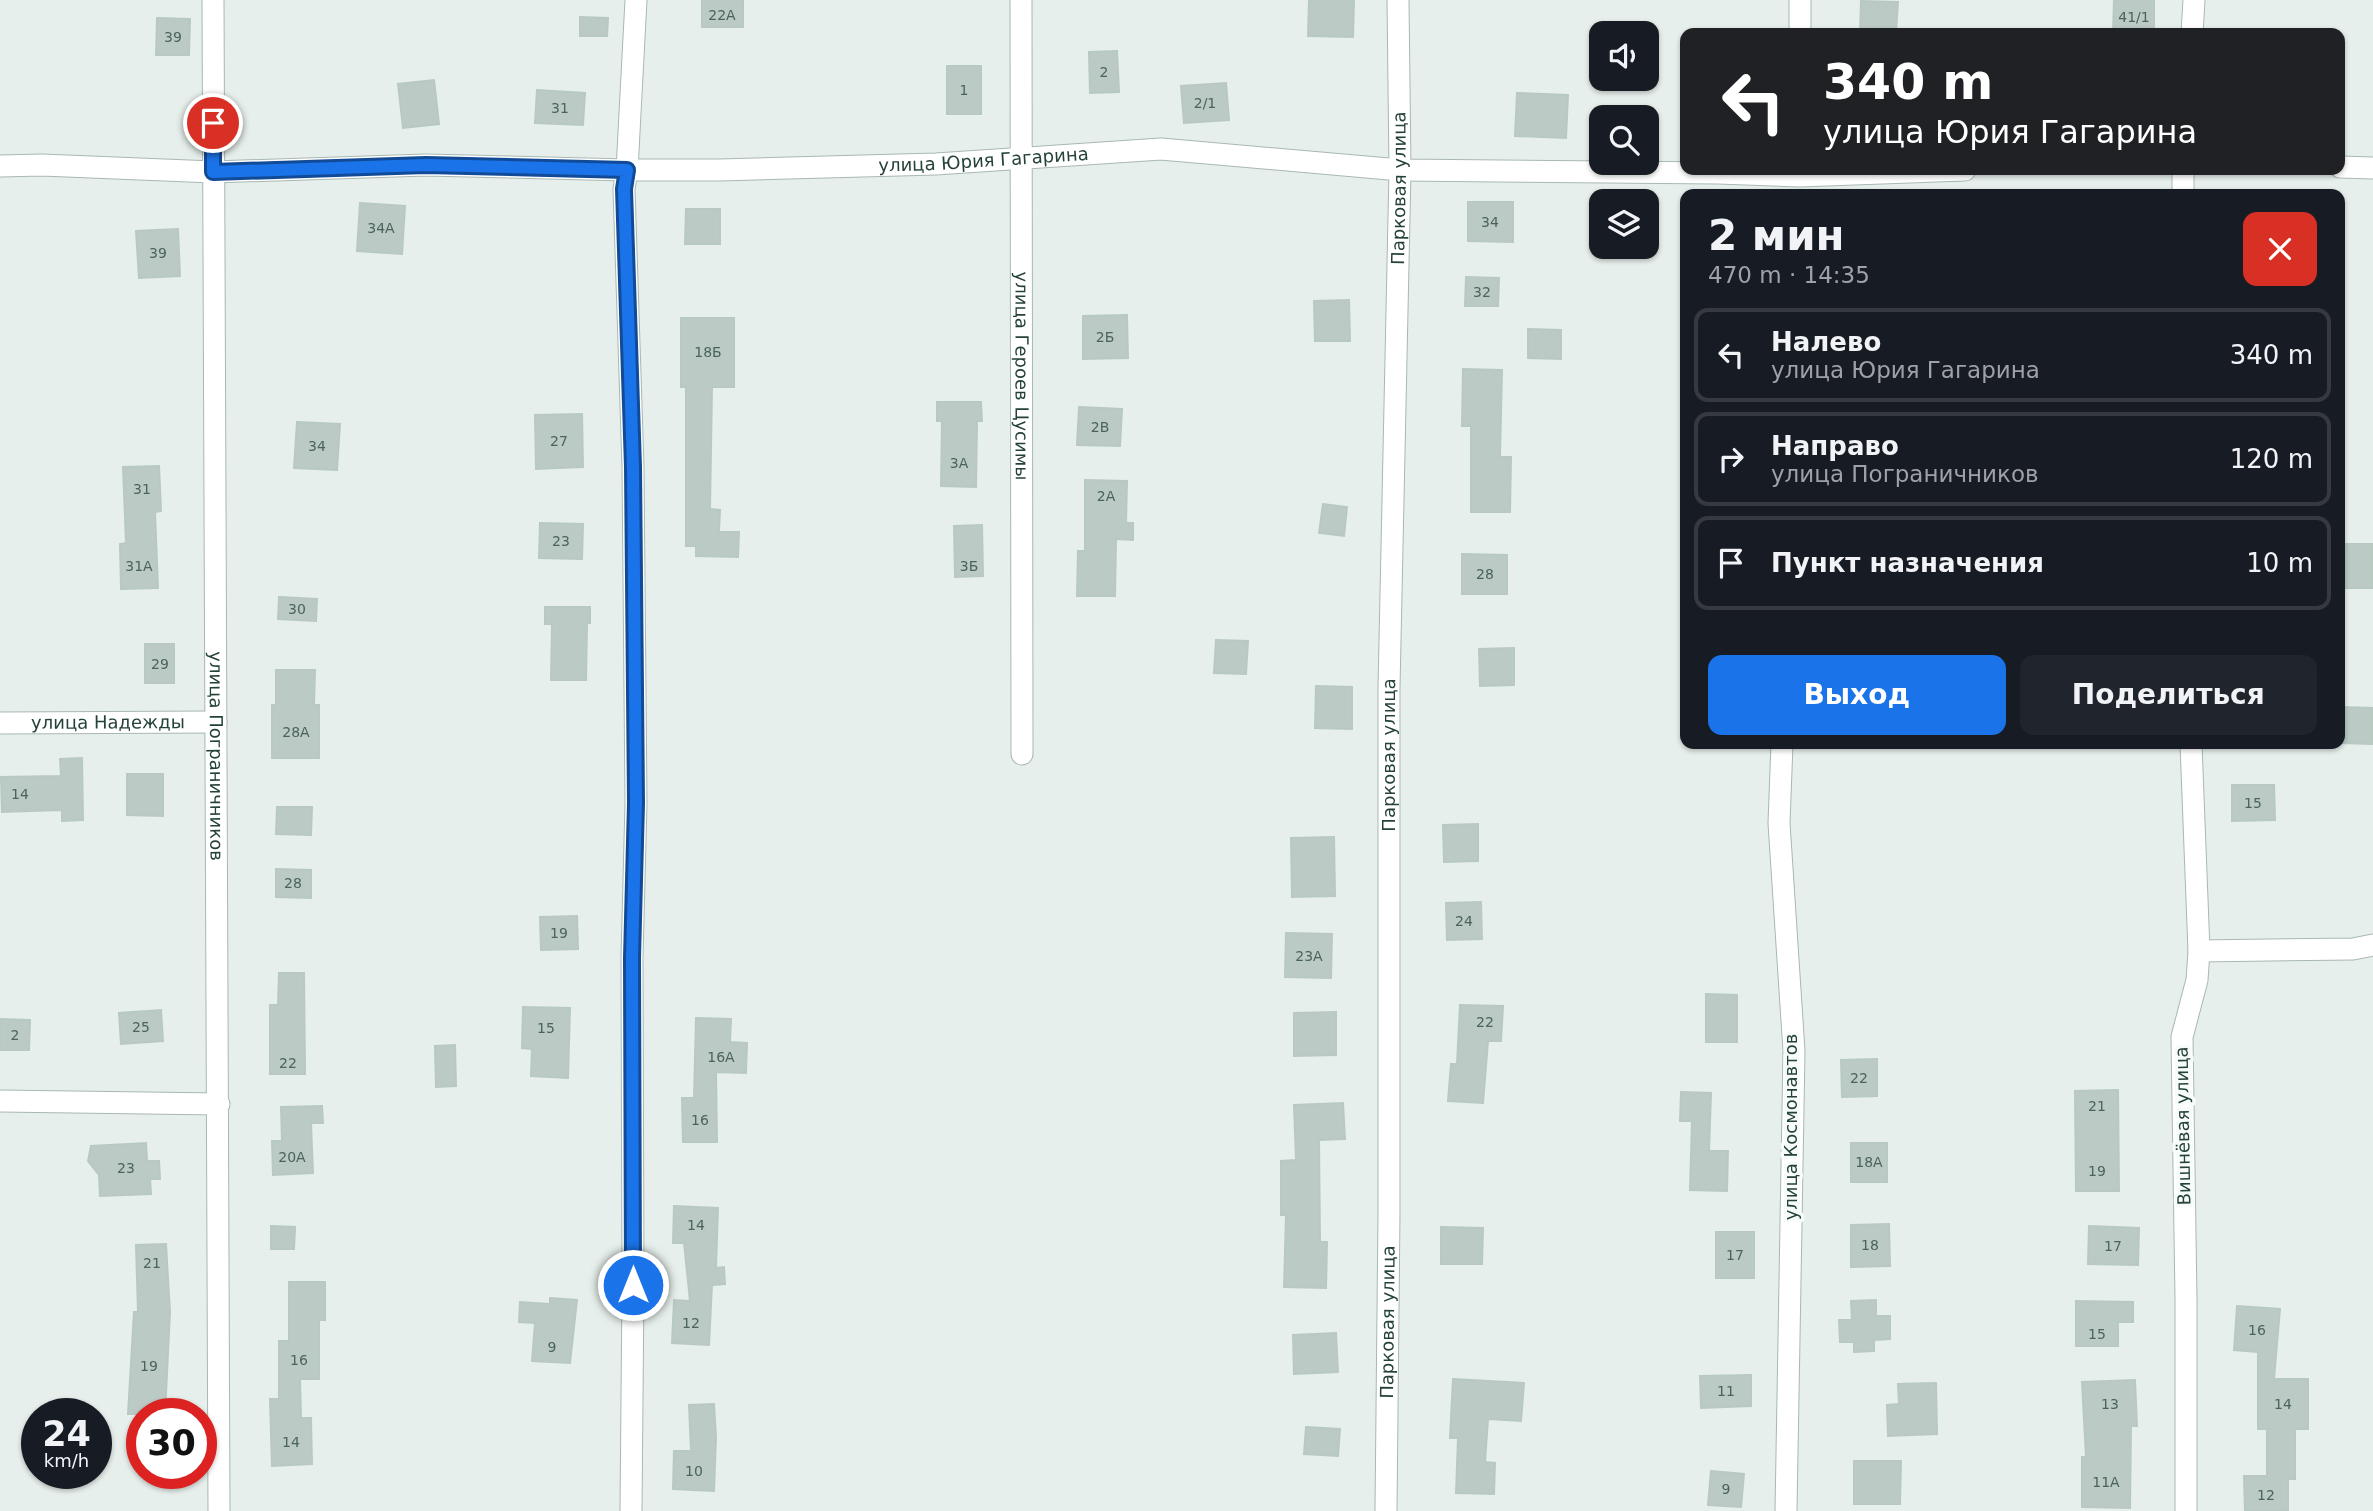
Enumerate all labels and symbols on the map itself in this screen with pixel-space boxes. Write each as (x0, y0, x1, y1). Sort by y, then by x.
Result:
house number: 22А (708, 7, 736, 23)
house number: 41/1 (2118, 9, 2150, 25)
house number: 39 (164, 29, 182, 45)
house number: 2 (1100, 64, 1108, 80)
house number: 1 (960, 82, 968, 98)
pin (183, 93, 243, 153)
house number: 2/1 (1194, 95, 1216, 111)
house number: 31 (551, 100, 569, 116)
street label: Парковая улица (1387, 111, 1410, 265)
street label: улица Юрия Гагарина (878, 143, 1089, 176)
house number: 34 (1481, 214, 1499, 230)
house number: 34А (367, 220, 395, 236)
house number: 39 (149, 245, 167, 261)
street label: улица Героев Цусимы (1011, 272, 1033, 480)
house number: 32 (1473, 284, 1491, 300)
house number: 2Б (1096, 329, 1114, 345)
house number: 18Б (694, 344, 722, 360)
house number: 2В (1091, 419, 1109, 435)
house number: 27 (550, 433, 568, 449)
house number: 34 (308, 438, 326, 454)
house number: 3А (950, 455, 969, 471)
house number: 31 (133, 481, 151, 497)
house number: 2А (1097, 488, 1116, 504)
house number: 23 (552, 533, 570, 549)
house number: 31А (125, 558, 153, 574)
house number: 3Б (960, 558, 978, 574)
house number: 28 (1476, 566, 1494, 582)
house number: 30 (288, 601, 306, 617)
street label: улица Пограничников (206, 651, 227, 861)
house number: 29 (151, 656, 169, 672)
street label: Парковая улица (1378, 678, 1399, 832)
street label: улица Надежды (31, 711, 185, 733)
house number: 28А (282, 724, 310, 740)
house number: 14 (11, 786, 29, 802)
house number: 15 (2244, 795, 2262, 811)
house number: 28 (284, 875, 302, 891)
house number: 24 (1455, 913, 1473, 929)
house number: 19 (550, 925, 568, 941)
house number: 23А (1295, 948, 1323, 964)
house number: 22 (1476, 1014, 1494, 1030)
house number: 25 (132, 1019, 150, 1035)
house number: 15 (537, 1020, 555, 1036)
house number: 2 (11, 1027, 19, 1043)
street label: улица Космонавтов (1780, 1034, 1801, 1220)
street label: Вишнёвая улица (2171, 1046, 2194, 1206)
house number: 16А (707, 1049, 735, 1065)
house number: 22 (279, 1055, 297, 1071)
house number: 22 (1850, 1070, 1868, 1086)
house number: 21 (2088, 1098, 2106, 1114)
house number: 16 (691, 1112, 709, 1128)
house number: 20А (278, 1149, 306, 1165)
house number: 18А (1855, 1154, 1883, 1170)
house number: 23 (117, 1160, 135, 1176)
house number: 19 (2088, 1163, 2106, 1179)
house number: 14 (687, 1217, 705, 1233)
house number: 18 (1861, 1237, 1879, 1253)
house number: 17 (2104, 1238, 2122, 1254)
street label: Парковая улица (1376, 1245, 1399, 1399)
house number: 17 (1726, 1247, 1744, 1263)
position arrow (596, 1248, 670, 1322)
house number: 21 (143, 1255, 161, 1271)
house number: 12 (682, 1315, 700, 1331)
house number: 16 (2248, 1322, 2266, 1338)
house number: 15 (2088, 1326, 2106, 1342)
house number: 9 (548, 1339, 556, 1355)
house number: 16 (290, 1352, 308, 1368)
house number: 19 (140, 1358, 158, 1374)
house number: 11 (1717, 1383, 1735, 1399)
house number: 13 (2101, 1396, 2119, 1412)
house number: 14 (2274, 1396, 2292, 1412)
speed limit sign: 30 (126, 1398, 217, 1489)
house number: 14 (282, 1434, 300, 1450)
house number: 10 (685, 1463, 703, 1479)
house number: 11А (2092, 1474, 2120, 1490)
house number: 9 (1722, 1481, 1730, 1497)
house number: 12 (2257, 1487, 2275, 1503)

